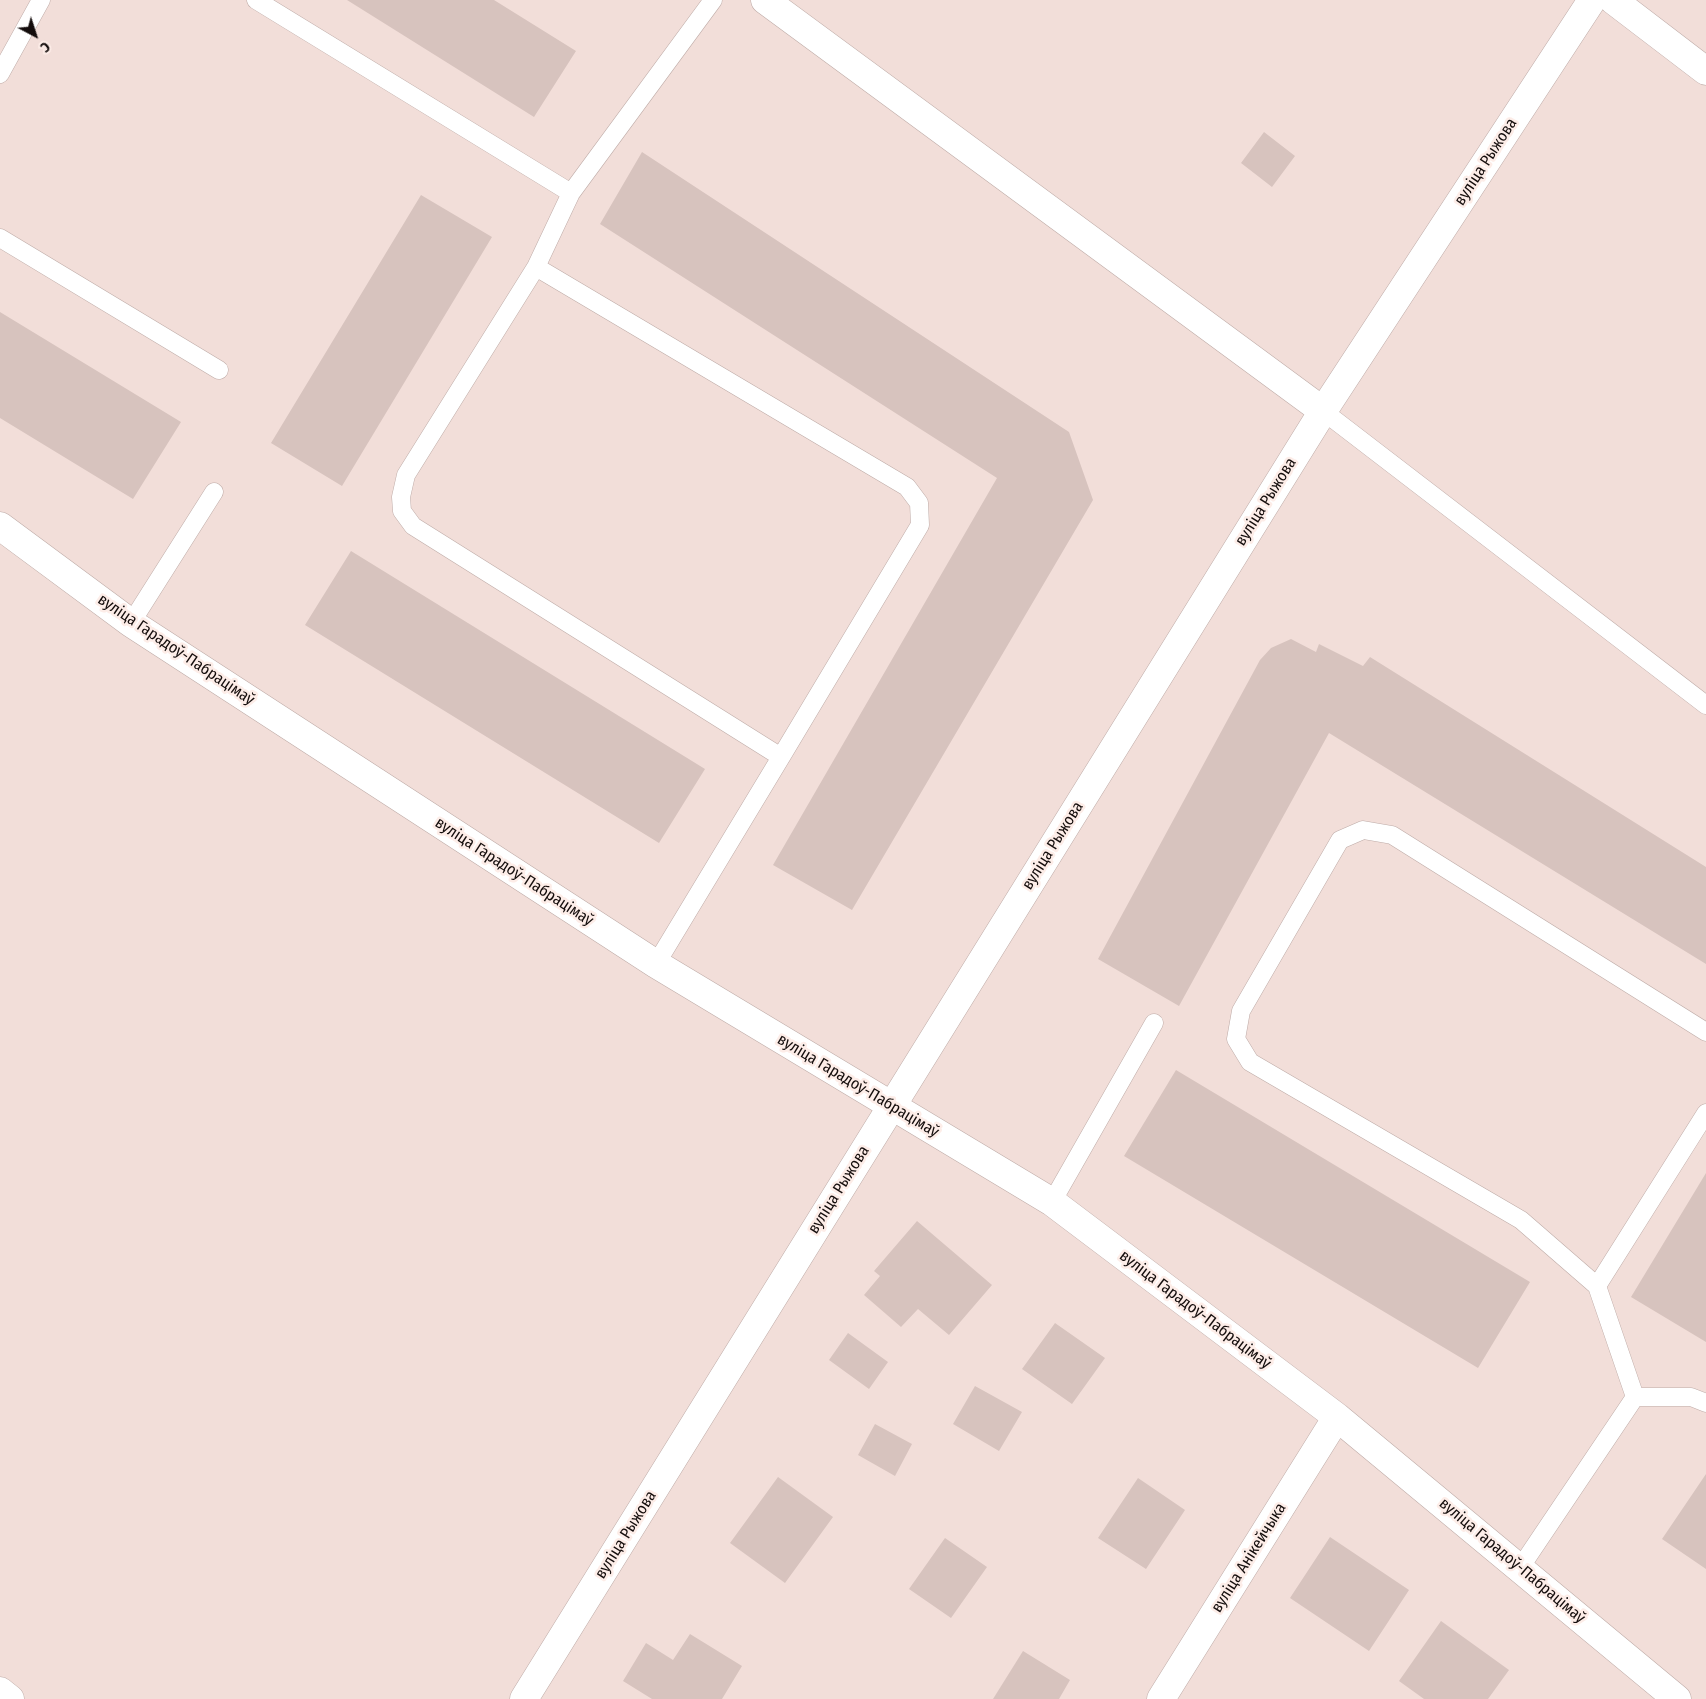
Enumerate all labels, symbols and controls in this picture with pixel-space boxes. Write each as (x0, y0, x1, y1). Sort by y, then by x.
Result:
north arrow (10, 10, 60, 60)
text: С (37, 38, 53, 56)
street label: вуліца Рыжова (1451, 115, 1521, 209)
street label: вуліца Рыжова (1231, 454, 1301, 550)
street label: вуліца Гарадоў-Пабрацімаў (94, 590, 258, 710)
street label: вуліца Рыжова (1018, 798, 1088, 894)
street label: вуліца Гарадоў-Пабрацімаў (431, 814, 597, 930)
street label: вуліца Гарадоў-Пабрацімаў (774, 1030, 942, 1142)
street label: вуліца Рыжова (804, 1142, 874, 1238)
street label: вуліца Гарадоў-Пабрацімаў (1115, 1247, 1275, 1373)
street label: вуліца Рыжова (591, 1487, 661, 1583)
street label: вуліца Гарадоў-Пабрацімаў (1435, 1494, 1589, 1628)
street label: вуліца Анікейчыка (1208, 1500, 1290, 1616)

